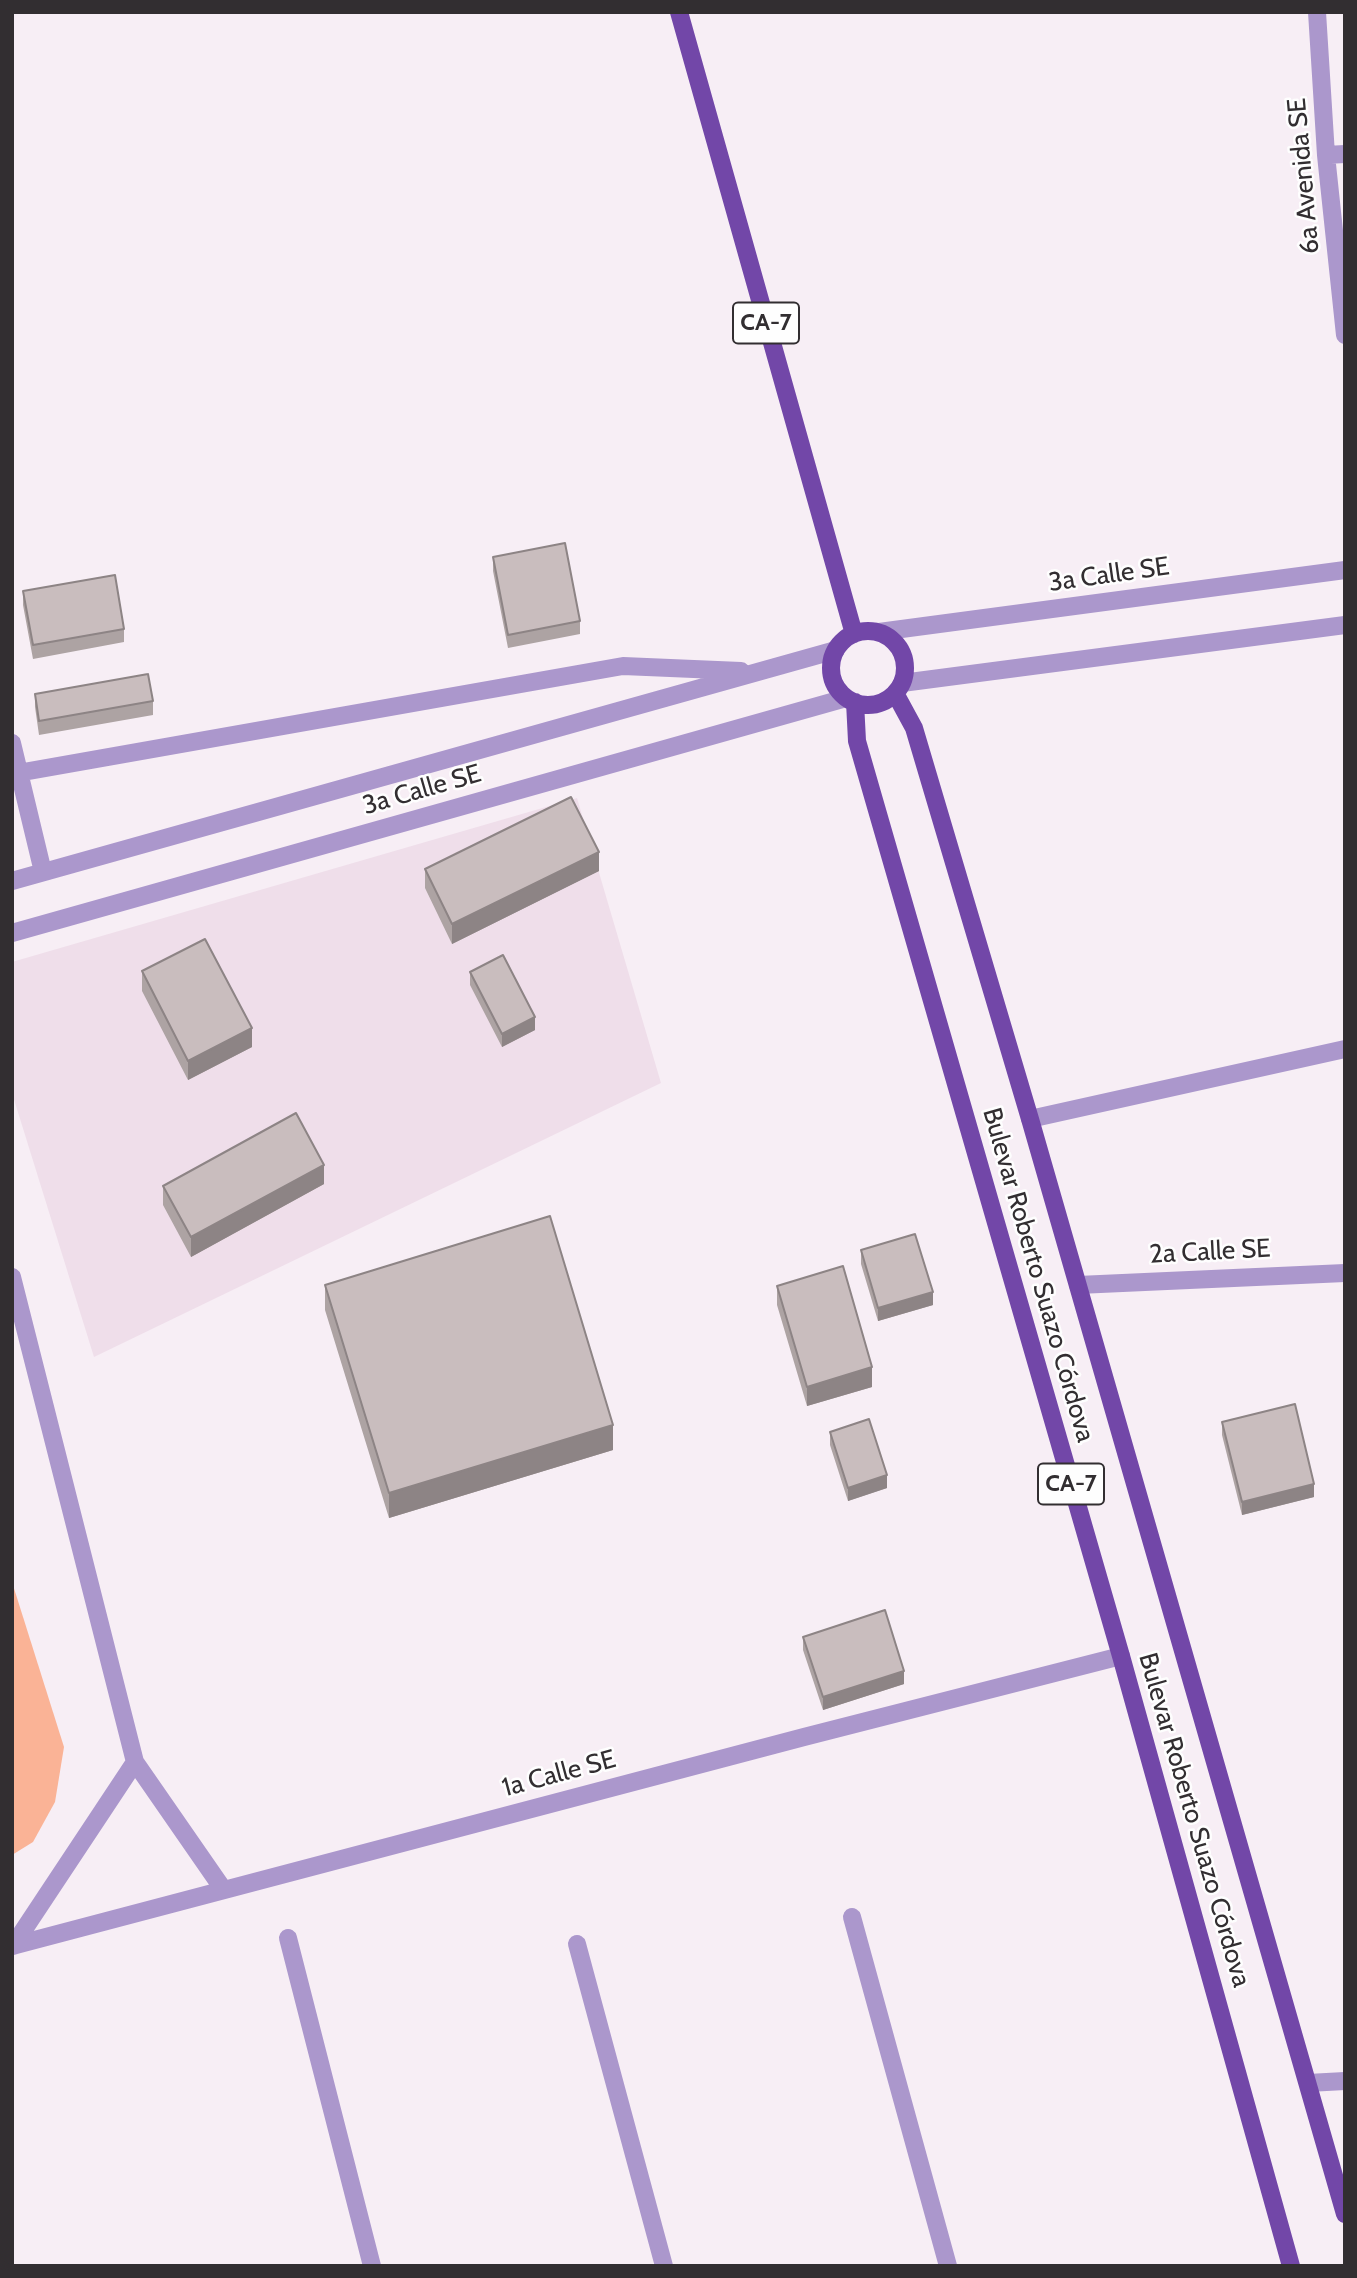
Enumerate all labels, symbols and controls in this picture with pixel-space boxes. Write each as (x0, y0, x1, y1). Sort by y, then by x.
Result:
street label: 6a Avenida SE (1282, 97, 1326, 255)
road number: CA-7 (733, 302, 799, 344)
street label: 3a Calle SE (1047, 551, 1171, 599)
street label: 3a Calle SE (359, 758, 485, 822)
street label: Bulevar Roberto Suazo Córdova (975, 1104, 1101, 1446)
street label: 2a Calle SE (1149, 1233, 1271, 1271)
road number: CA-7 (1038, 1464, 1104, 1504)
street label: Bulevar Roberto Suazo Córdova (1131, 1649, 1257, 1991)
street label: 1a Calle SE (499, 1744, 619, 1804)

